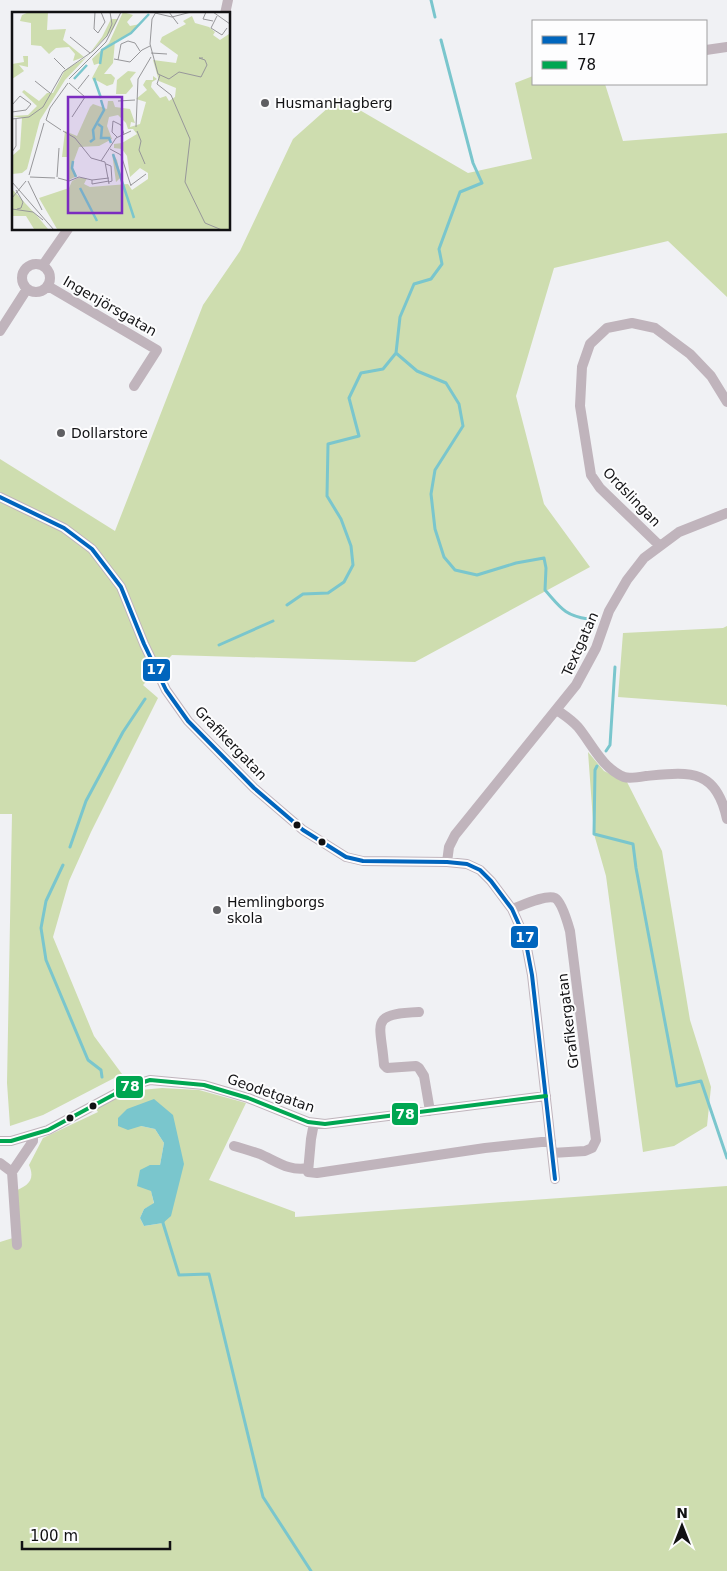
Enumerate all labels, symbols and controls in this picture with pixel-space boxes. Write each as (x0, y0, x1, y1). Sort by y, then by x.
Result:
inset map (12, 12, 230, 230)
legend (532, 20, 707, 85)
text: 17 (577, 31, 596, 49)
text: 78 (577, 56, 596, 74)
place label: HusmanHagberg (275, 95, 393, 111)
marker: HusmanHagberg (259, 97, 271, 109)
street label: Ingenjörsgatan (60, 273, 160, 339)
place label: Dollarstore (71, 425, 148, 441)
marker: Dollarstore (55, 427, 67, 439)
street label: Ordslingan (600, 464, 664, 530)
street label: Textgatan (558, 609, 601, 680)
line badge: 17 (142, 658, 171, 682)
text: 17 (146, 661, 166, 677)
street label: Grafikergatan (192, 703, 270, 783)
unlabelled marker (292, 820, 302, 830)
unlabelled marker (317, 837, 327, 847)
place label: Hemlingborgs skola (227, 894, 324, 926)
marker: Hemlingborgs skola (211, 904, 223, 916)
line badge: 17 (510, 925, 539, 949)
text: 17 (515, 929, 535, 945)
street label: Grafikergatan (554, 972, 582, 1070)
street label: Geodetgatan (225, 1071, 317, 1115)
line badge: 78 (115, 1075, 144, 1099)
text: 78 (120, 1078, 140, 1094)
unlabelled marker (88, 1101, 98, 1111)
line badge: 78 (391, 1102, 419, 1126)
text: 78 (395, 1106, 415, 1122)
unlabelled marker (65, 1113, 75, 1123)
north arrow (657, 1501, 707, 1551)
text: N (676, 1505, 688, 1521)
scale bar (22, 1518, 170, 1550)
text: 100 m (30, 1527, 78, 1545)

